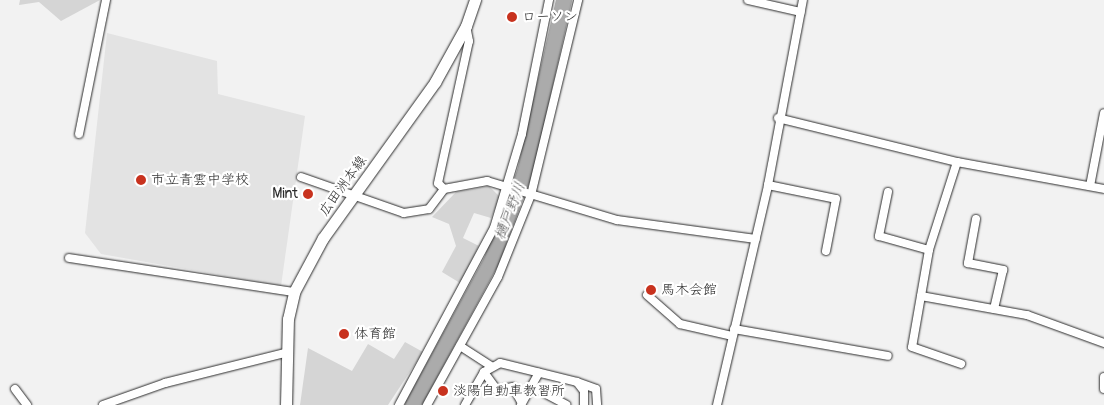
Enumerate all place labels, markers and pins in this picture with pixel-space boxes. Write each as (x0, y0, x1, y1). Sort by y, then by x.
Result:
place label: ローソン (522, 9, 578, 25)
marker: ローソン (506, 11, 518, 23)
place label: 市立青雲中学校 (151, 172, 249, 188)
marker: 市立青雲中学校 (135, 174, 147, 186)
place label: Mint (272, 186, 298, 202)
marker: Mint (302, 188, 314, 200)
place label: 馬木会館 (661, 282, 717, 298)
marker: 馬木会館 (645, 284, 657, 296)
place label: 体育館 (354, 326, 396, 342)
marker: 体育館 (338, 328, 350, 340)
place label: 淡陽自動車教習所 (453, 383, 565, 399)
marker: 淡陽自動車教習所 (437, 385, 449, 397)

